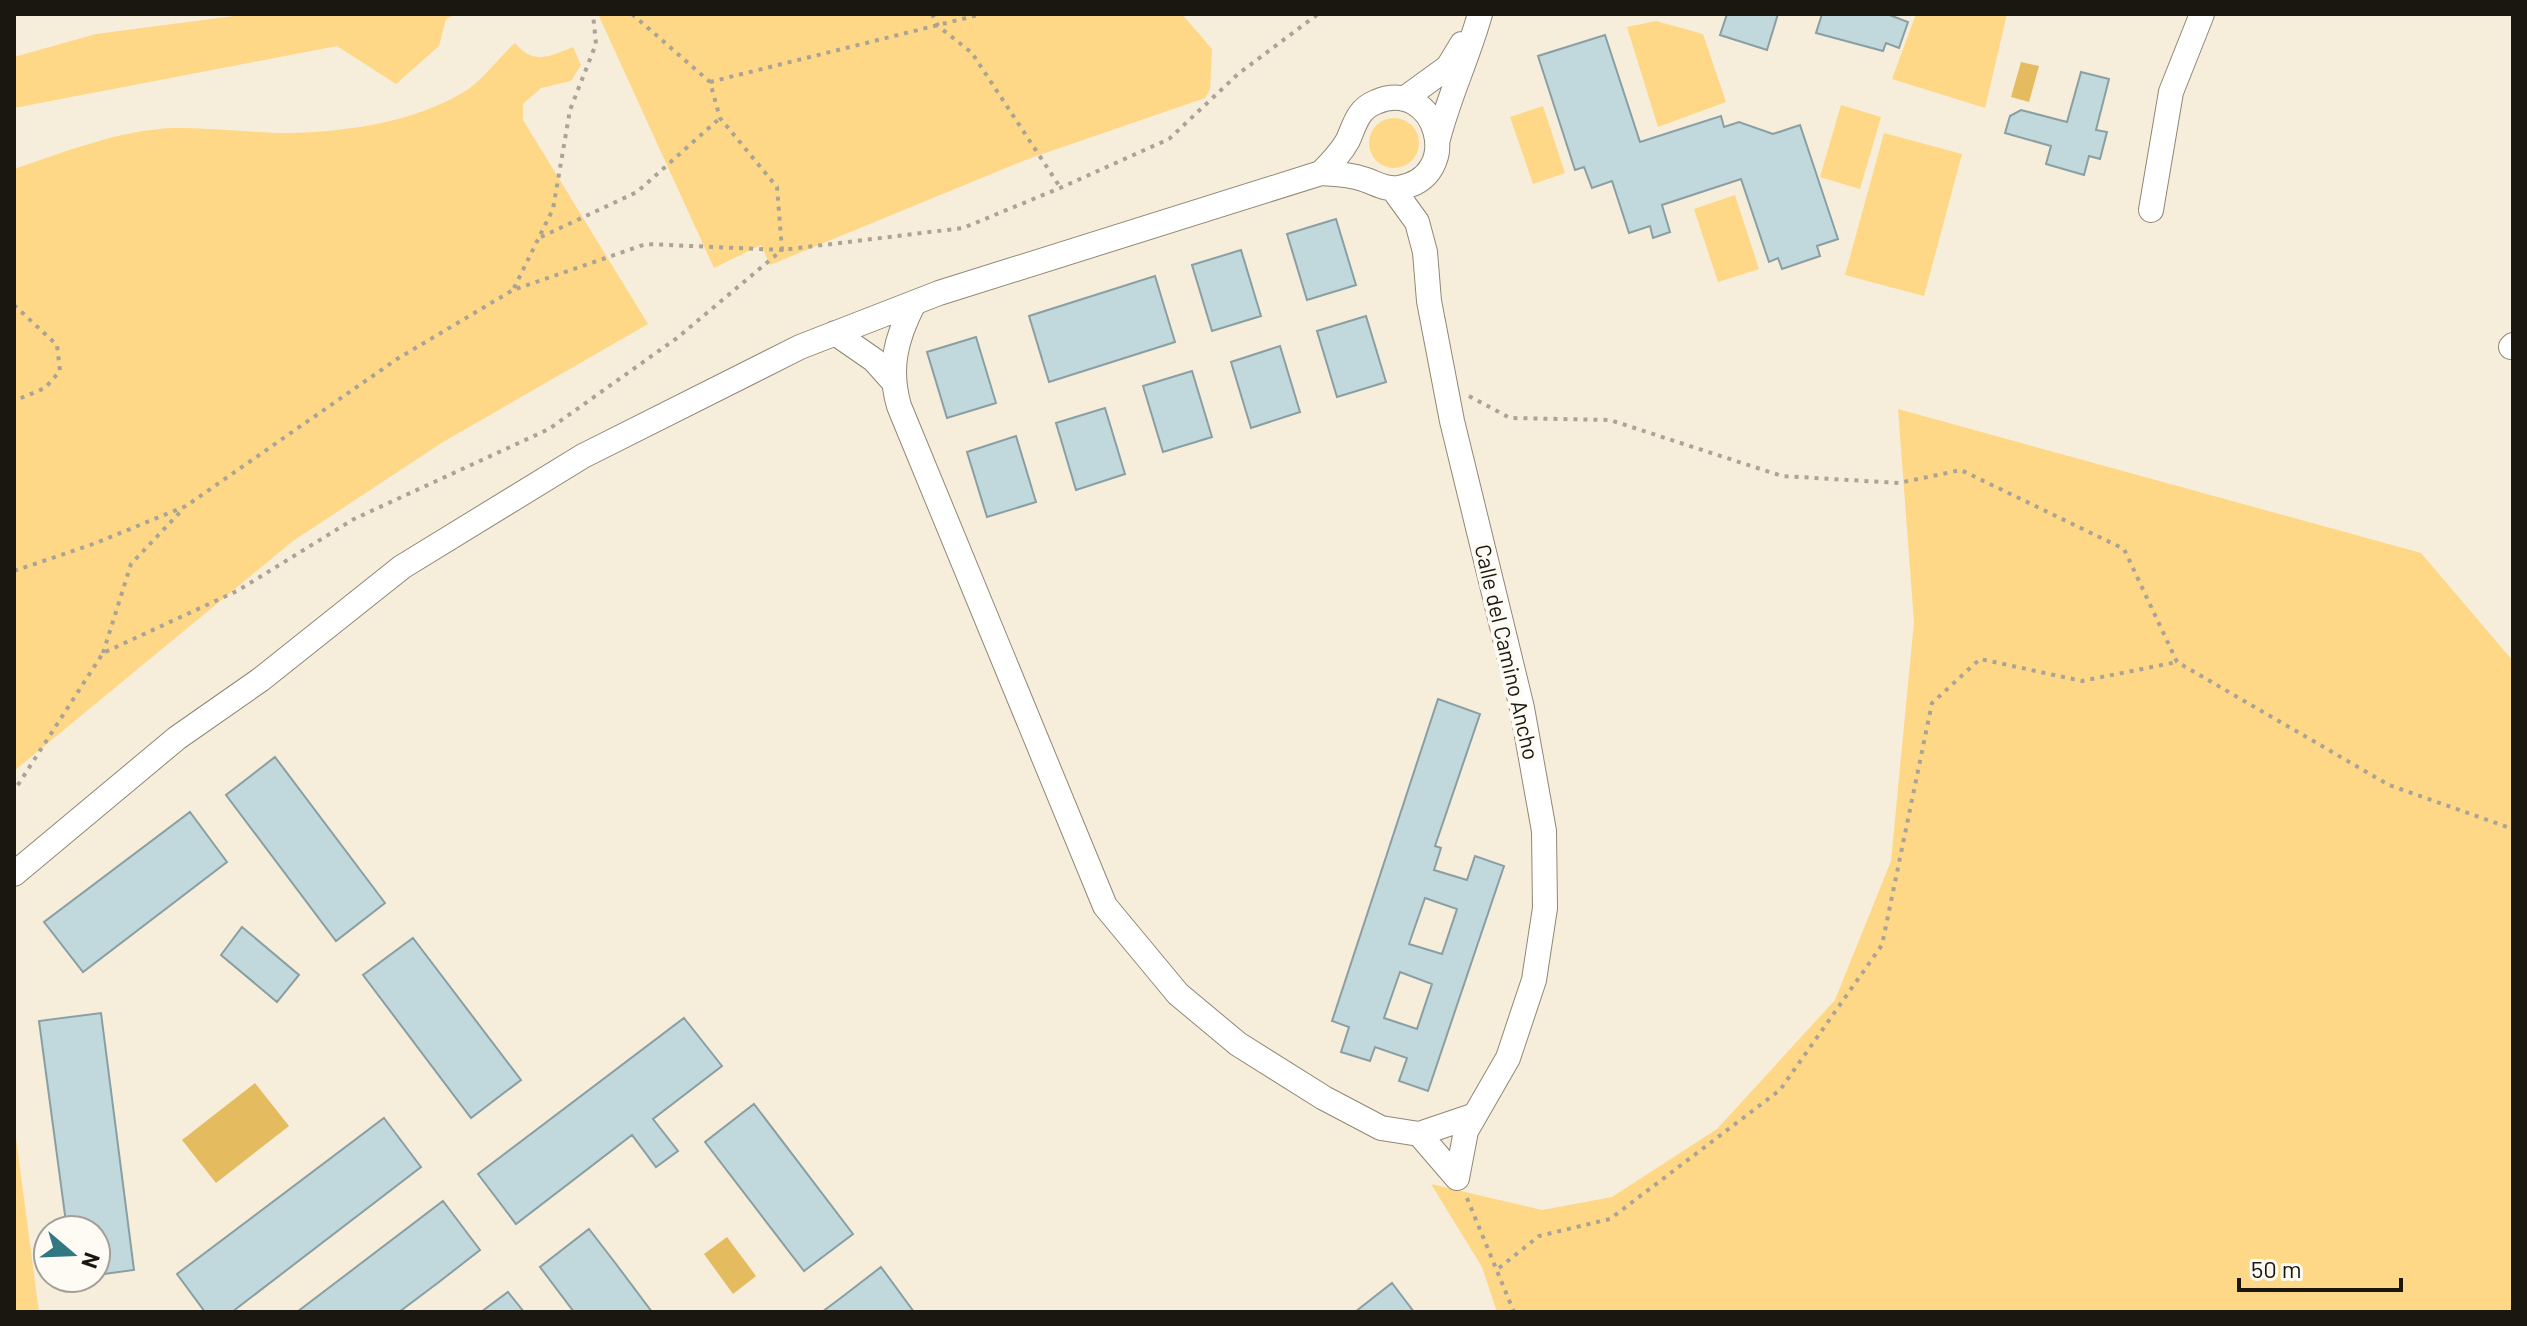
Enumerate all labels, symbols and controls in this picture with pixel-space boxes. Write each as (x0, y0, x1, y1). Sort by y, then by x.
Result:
street label: Calle del Camino Ancho (1471, 541, 1545, 762)
north arrow (32, 1214, 112, 1294)
scale bar (2239, 1242, 2401, 1292)
text: N (77, 1250, 107, 1272)
text: 50 m (2251, 1254, 2302, 1283)

